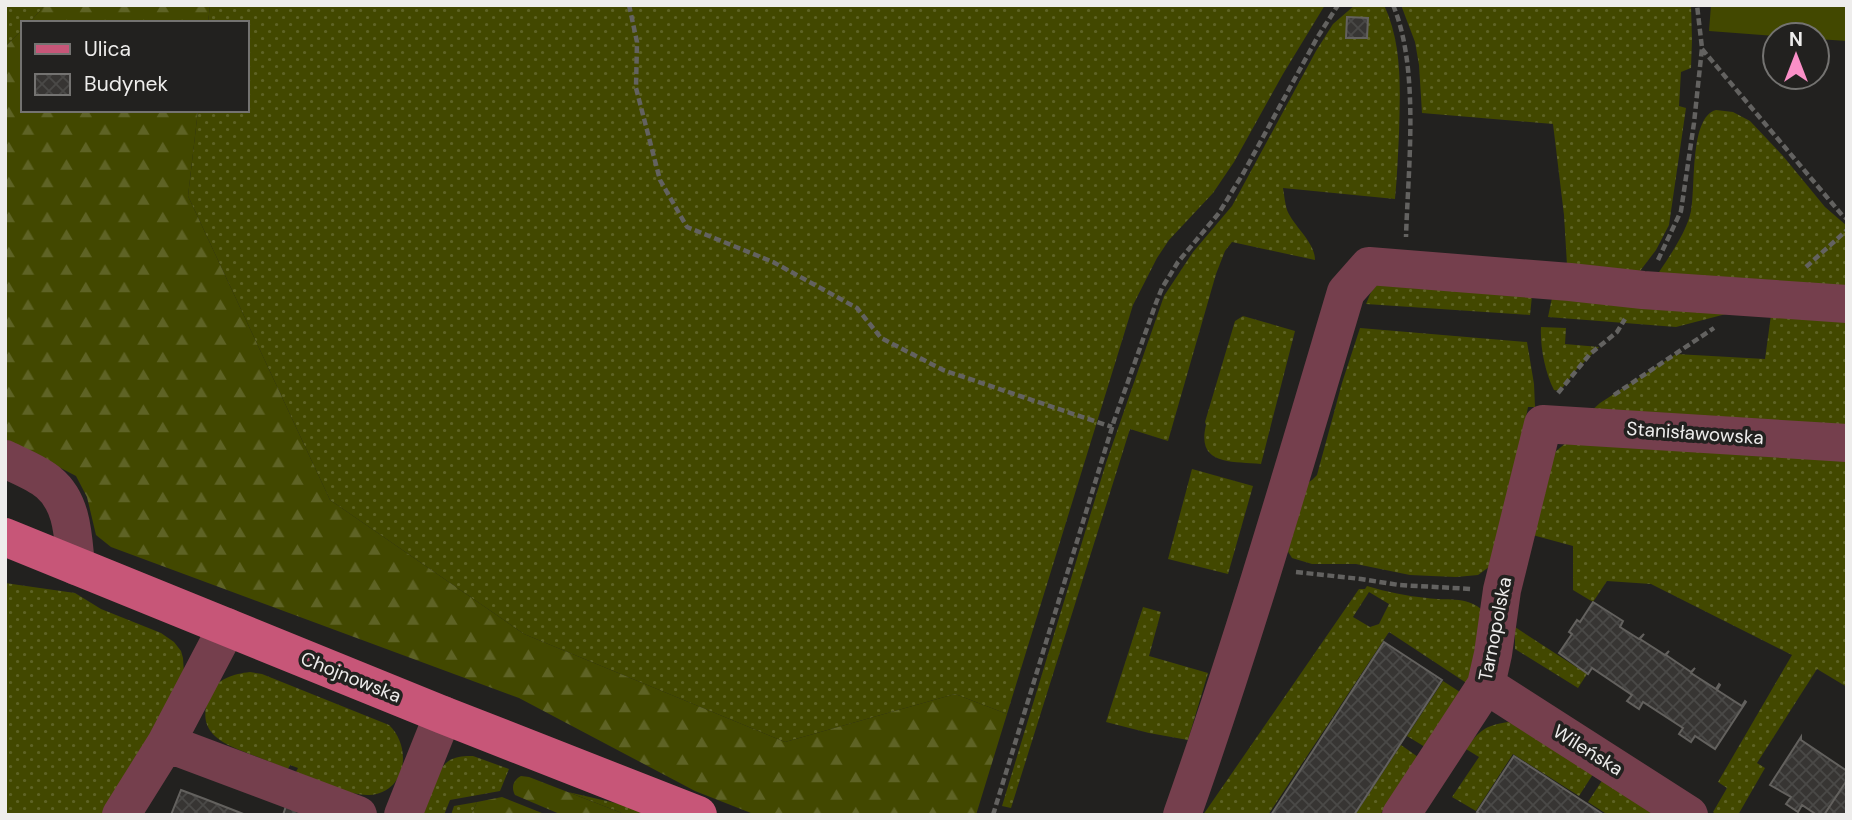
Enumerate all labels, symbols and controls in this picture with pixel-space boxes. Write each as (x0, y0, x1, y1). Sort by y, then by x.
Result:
legend (21, 21, 248, 112)
north arrow (1761, 21, 1831, 91)
text: N (1789, 27, 1803, 52)
text: Ulica (84, 35, 131, 63)
text: Budynek (84, 70, 169, 98)
street label: Stanisławowska (1625, 416, 1765, 450)
street label: Tarnopolska (1473, 575, 1517, 683)
street label: Chojnowska (297, 646, 405, 708)
street label: Wileńska (1548, 719, 1628, 781)

